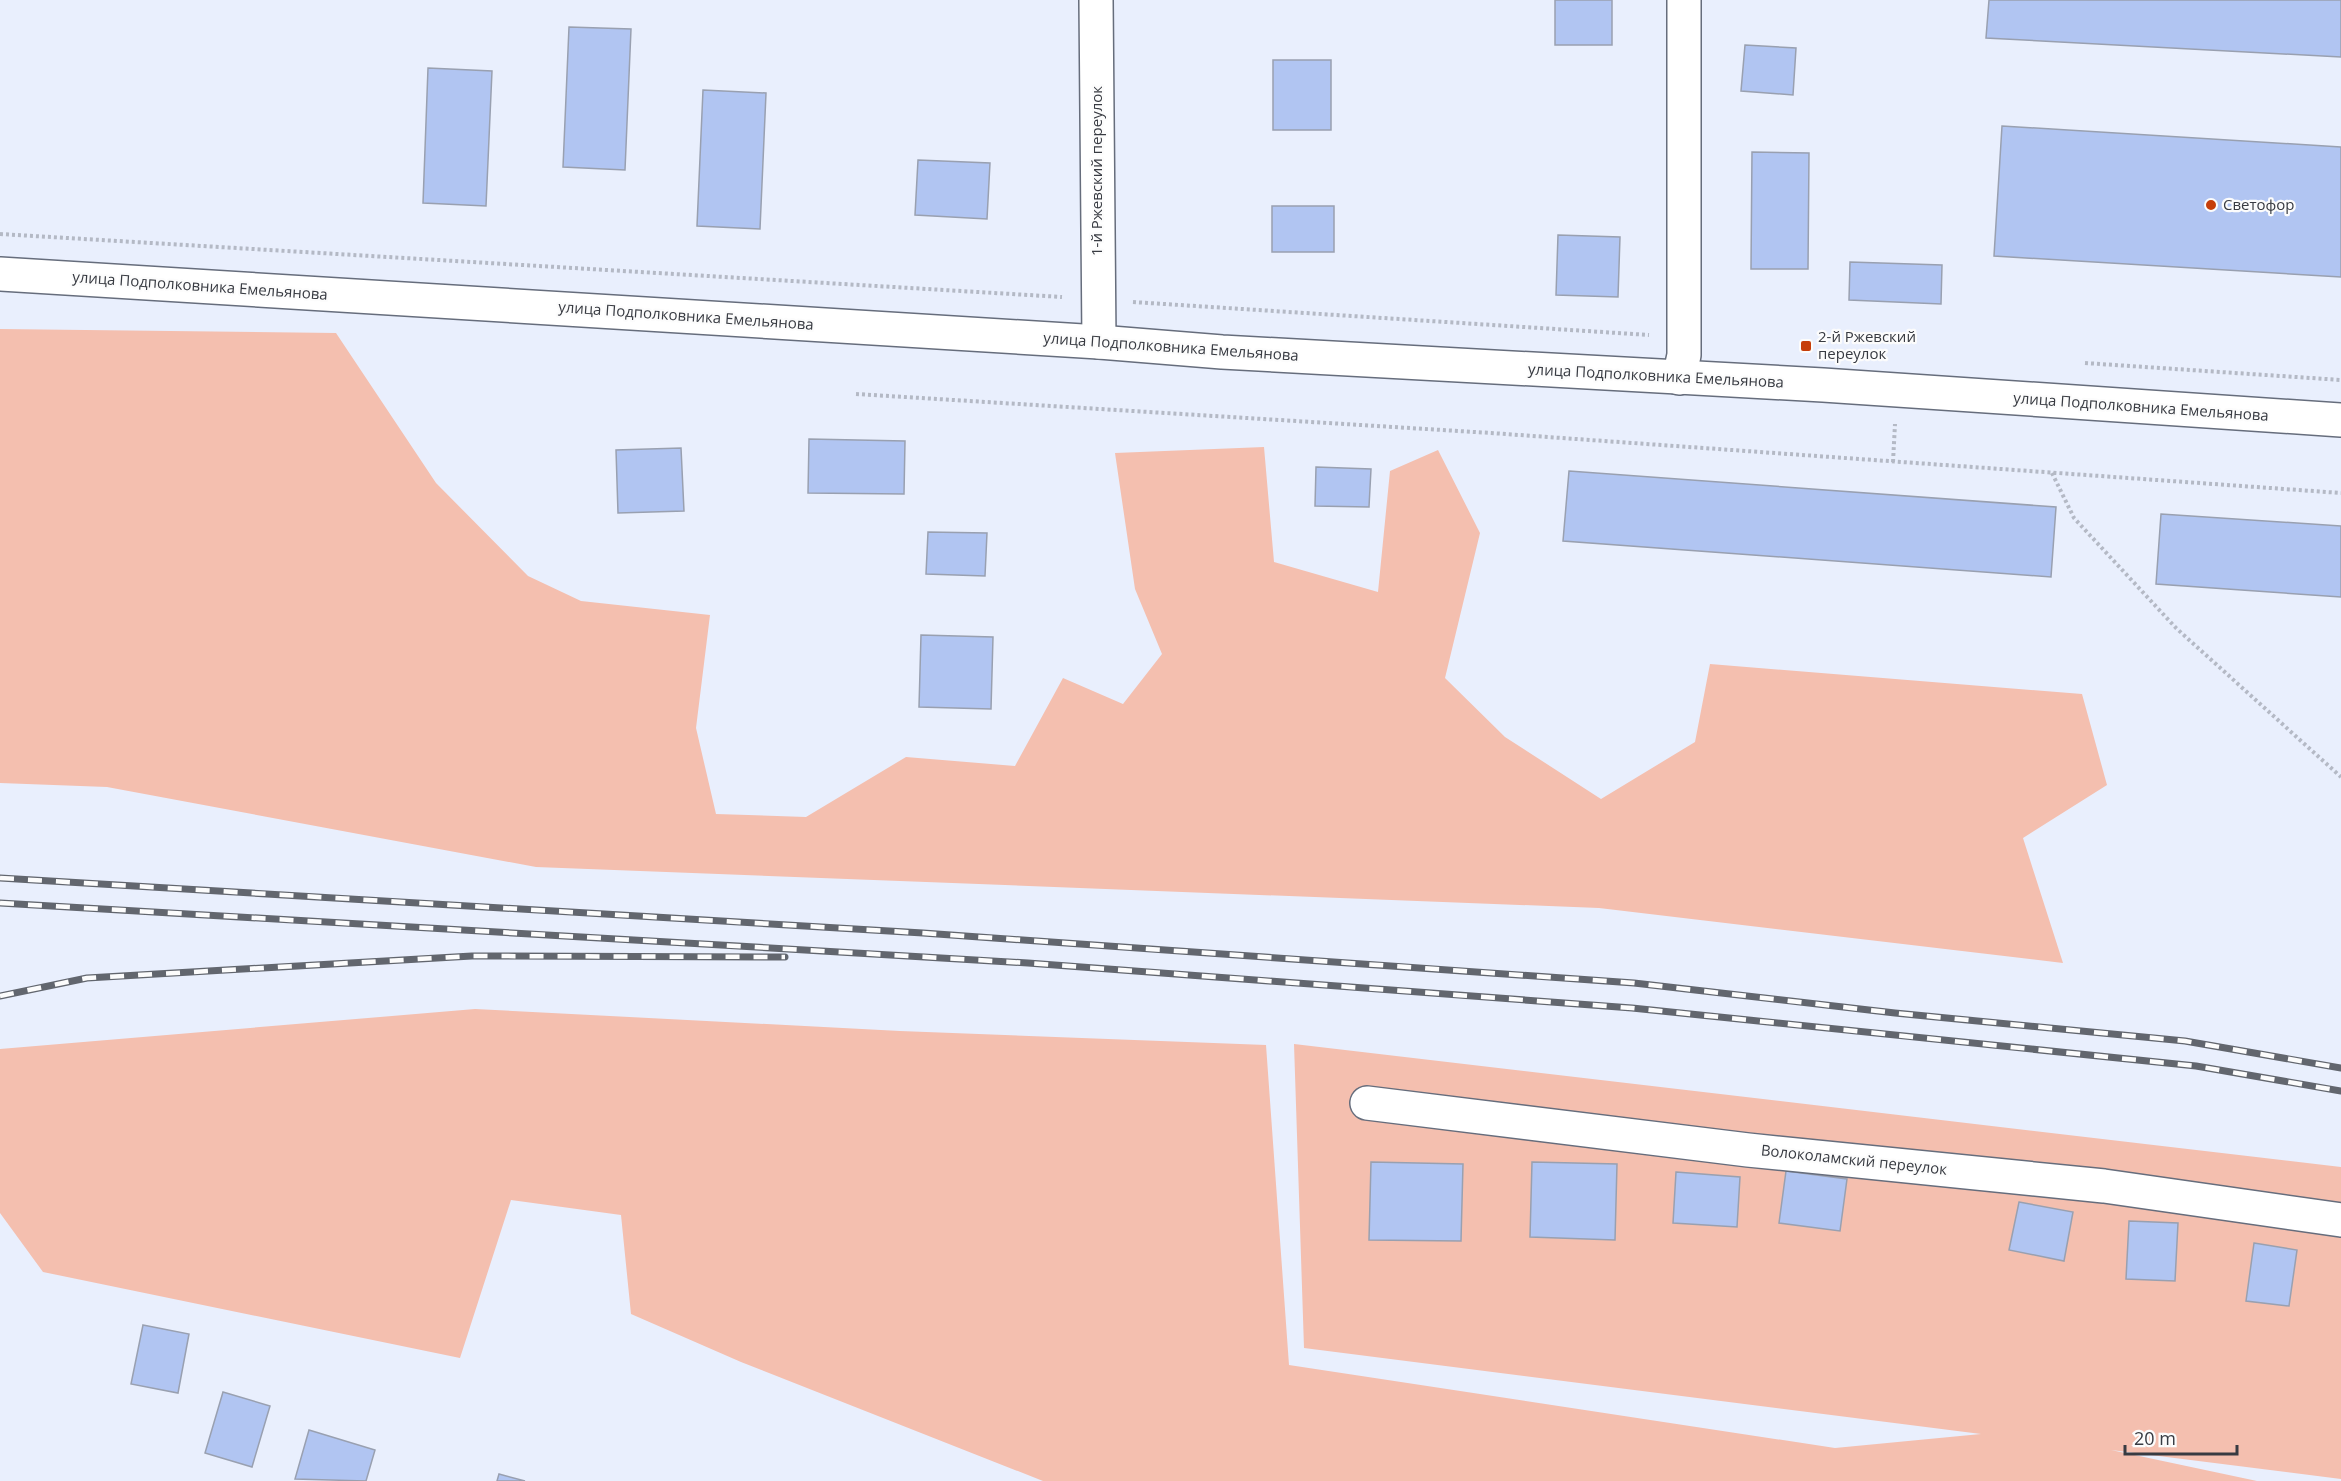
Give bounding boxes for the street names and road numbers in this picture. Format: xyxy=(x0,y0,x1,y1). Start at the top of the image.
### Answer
street label: 1-й Ржевский переулок xyxy=(1086,86,1106,256)
street label: улица Подполковника Емельянова xyxy=(72,266,329,304)
street label: улица Подполковника Емельянова xyxy=(558,296,815,334)
street label: улица Подполковника Емельянова xyxy=(1043,327,1300,365)
street label: улица Подполковника Емельянова xyxy=(1528,358,1784,392)
street label: улица Подполковника Емельянова xyxy=(2013,387,2270,425)
street label: Волоколамский переулок xyxy=(1760,1139,1948,1179)

